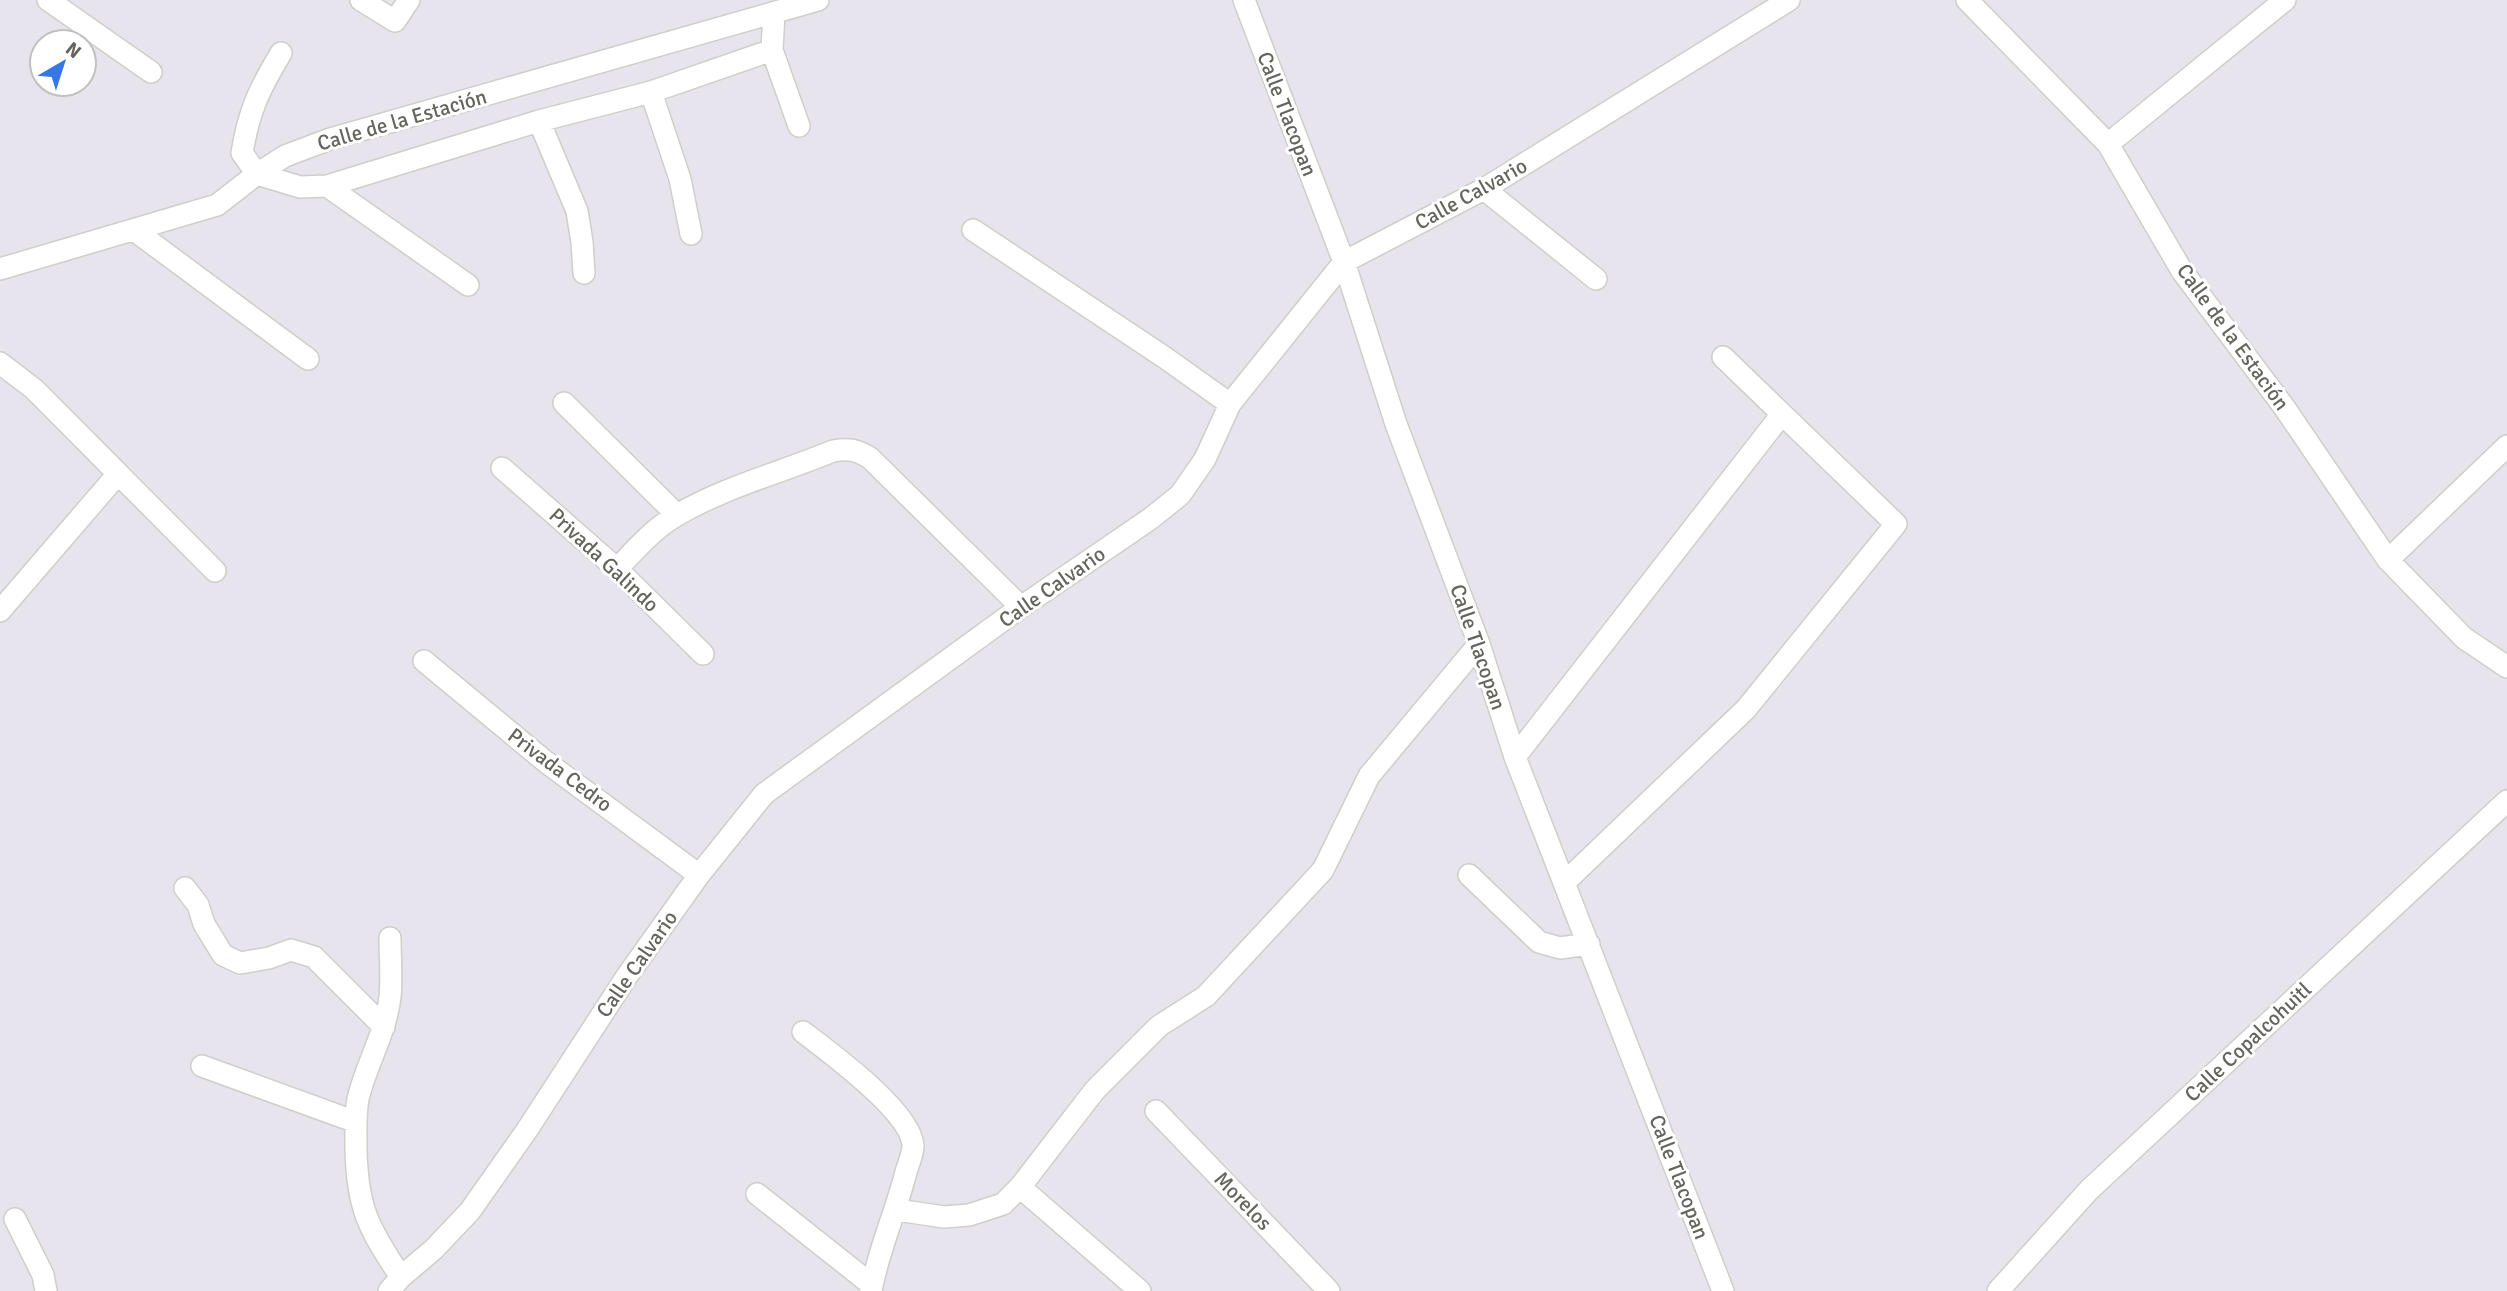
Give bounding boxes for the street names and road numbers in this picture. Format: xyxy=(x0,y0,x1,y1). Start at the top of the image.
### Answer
street label: Calle Tlacopan xyxy=(1251,48,1323,180)
street label: Calle de la Estación xyxy=(314,83,490,157)
street label: Calle Calvario xyxy=(1410,153,1532,235)
street label: Calle de la Estación xyxy=(2171,259,2295,415)
street label: Privada Galindo xyxy=(544,502,664,618)
street label: Calle Calvario xyxy=(994,541,1110,633)
street label: Calle Tlacopan xyxy=(1444,581,1512,713)
street label: Privada Cedro xyxy=(503,722,617,818)
street label: Calle Calvario xyxy=(591,906,683,1022)
street label: Calle Copalcohuitl xyxy=(2179,977,2317,1107)
street label: Calle Tlacopan xyxy=(1643,1111,1715,1243)
street label: Morelos xyxy=(1209,1166,1277,1236)

